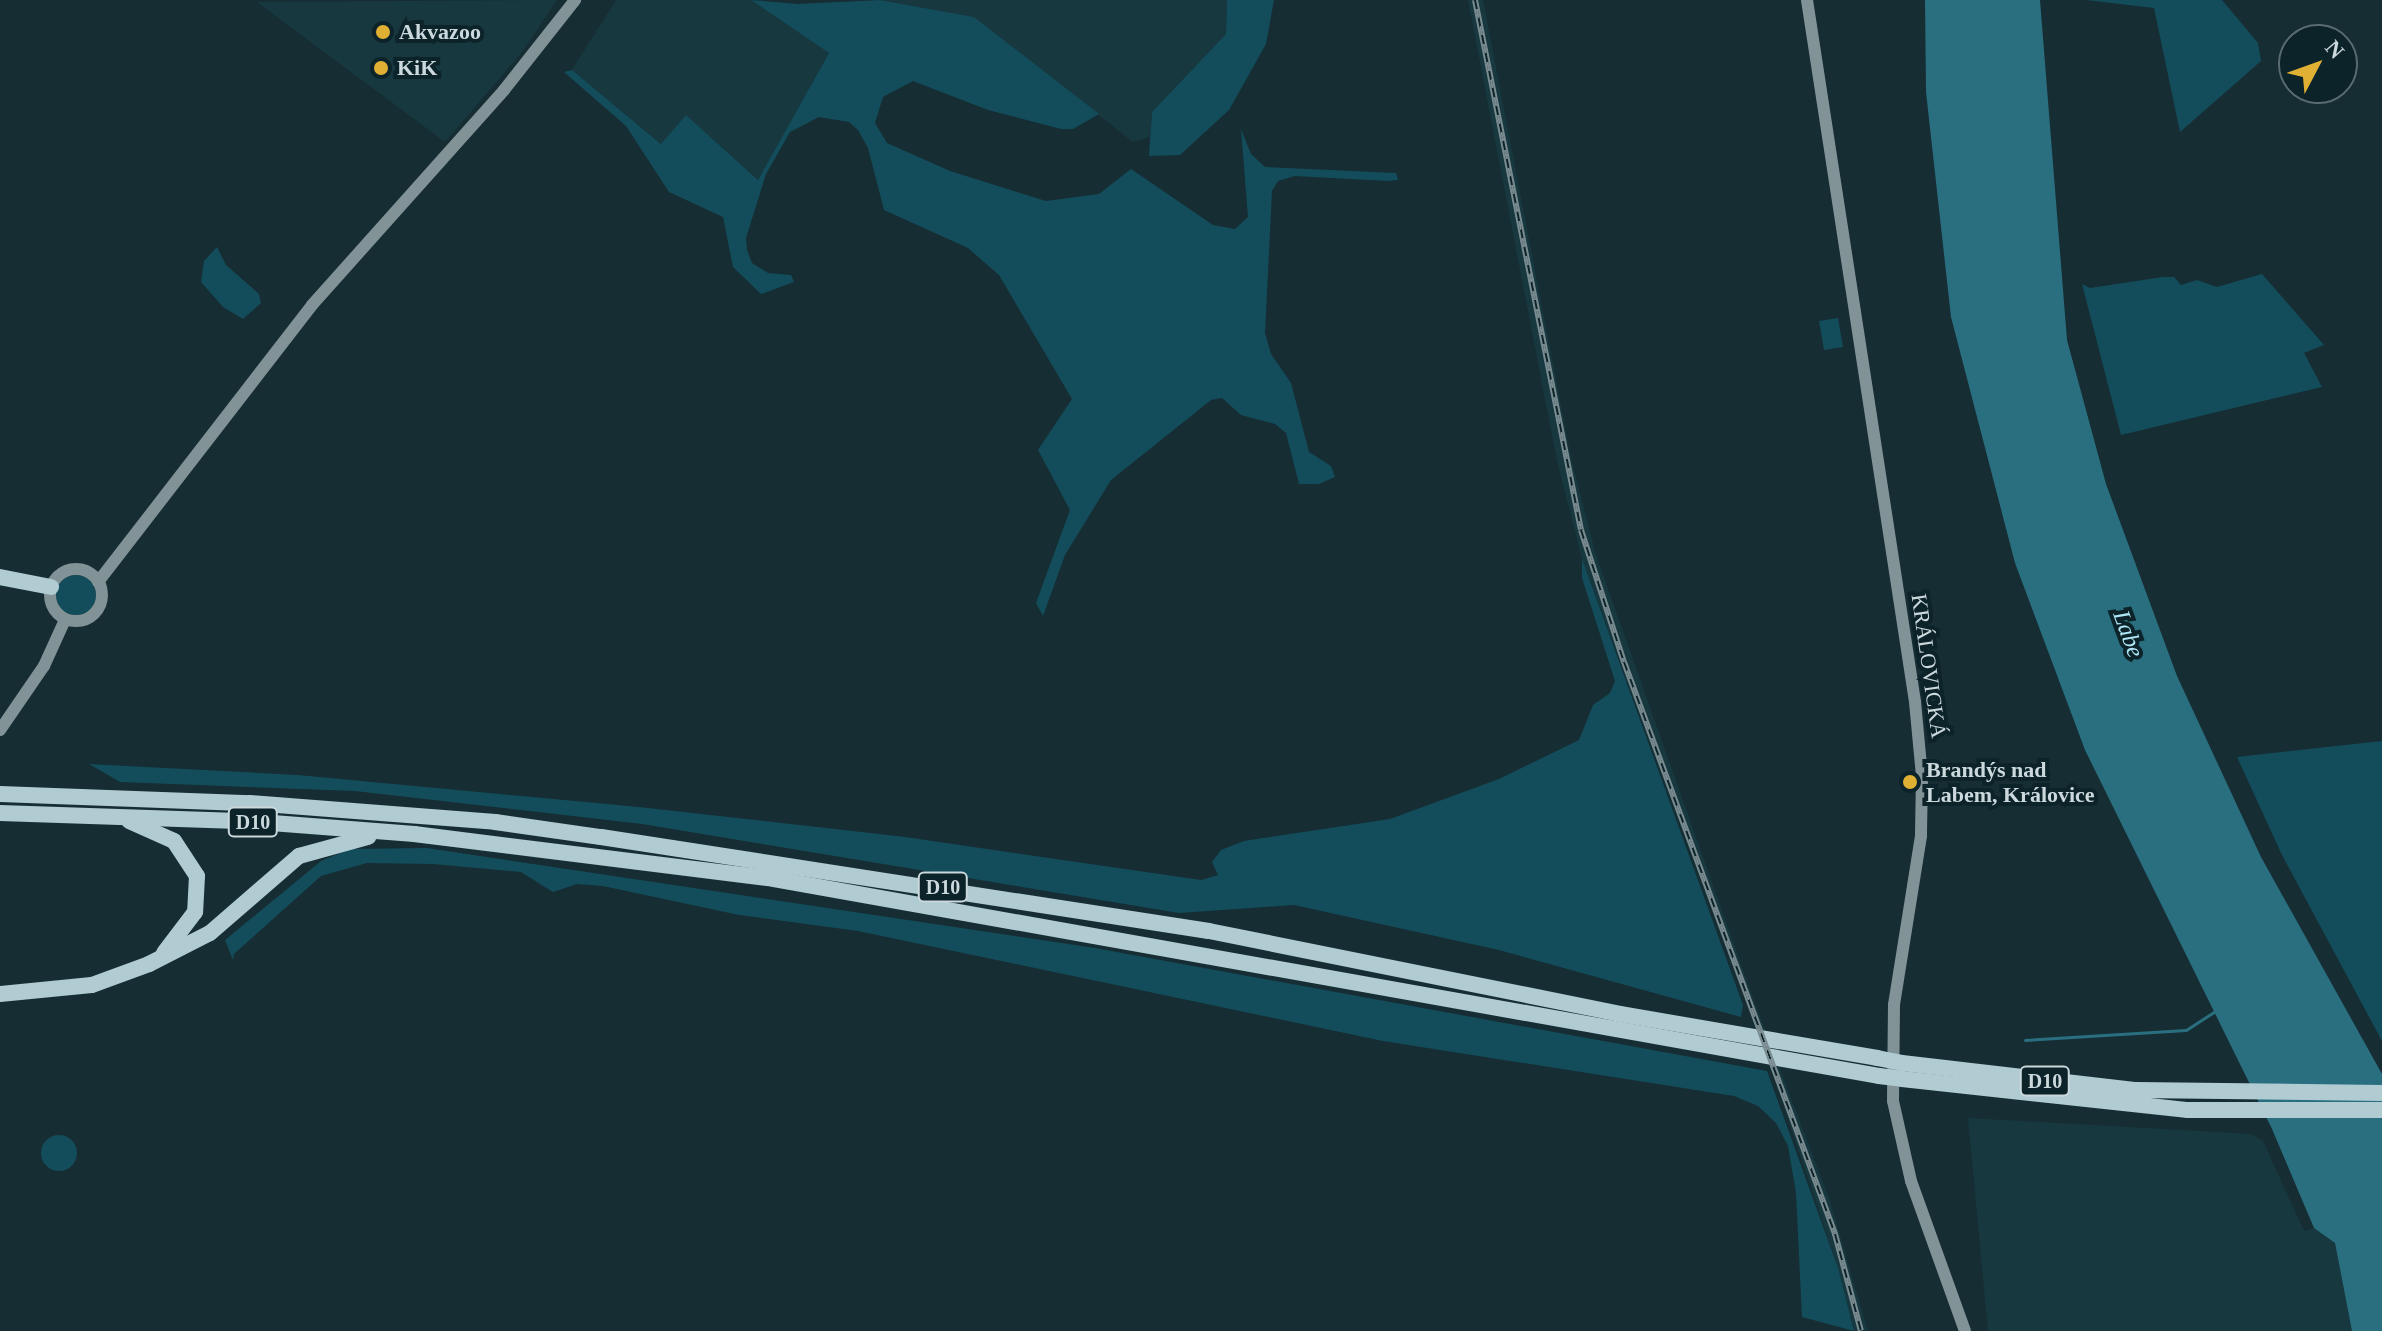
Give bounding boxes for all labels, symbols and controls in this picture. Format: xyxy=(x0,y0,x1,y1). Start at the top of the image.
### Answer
place label: Akvazoo xyxy=(399,19,481,45)
marker: Akvazoo xyxy=(374,23,392,41)
north arrow xyxy=(2278,24,2358,104)
text: N xyxy=(2320,35,2350,63)
place label: KiK xyxy=(397,55,437,81)
marker: KiK xyxy=(372,59,390,77)
street label: KRÁLOVICKÁ xyxy=(1906,592,1952,740)
water label: Labe xyxy=(2106,607,2150,661)
place label: Brandýs nad Labem, Královice xyxy=(1926,756,2095,808)
marker: Brandýs nad Labem, Královice xyxy=(1901,773,1919,791)
road number: D10 xyxy=(227,806,279,838)
road number: D10 xyxy=(917,871,969,903)
road number: D10 xyxy=(2019,1065,2071,1097)

